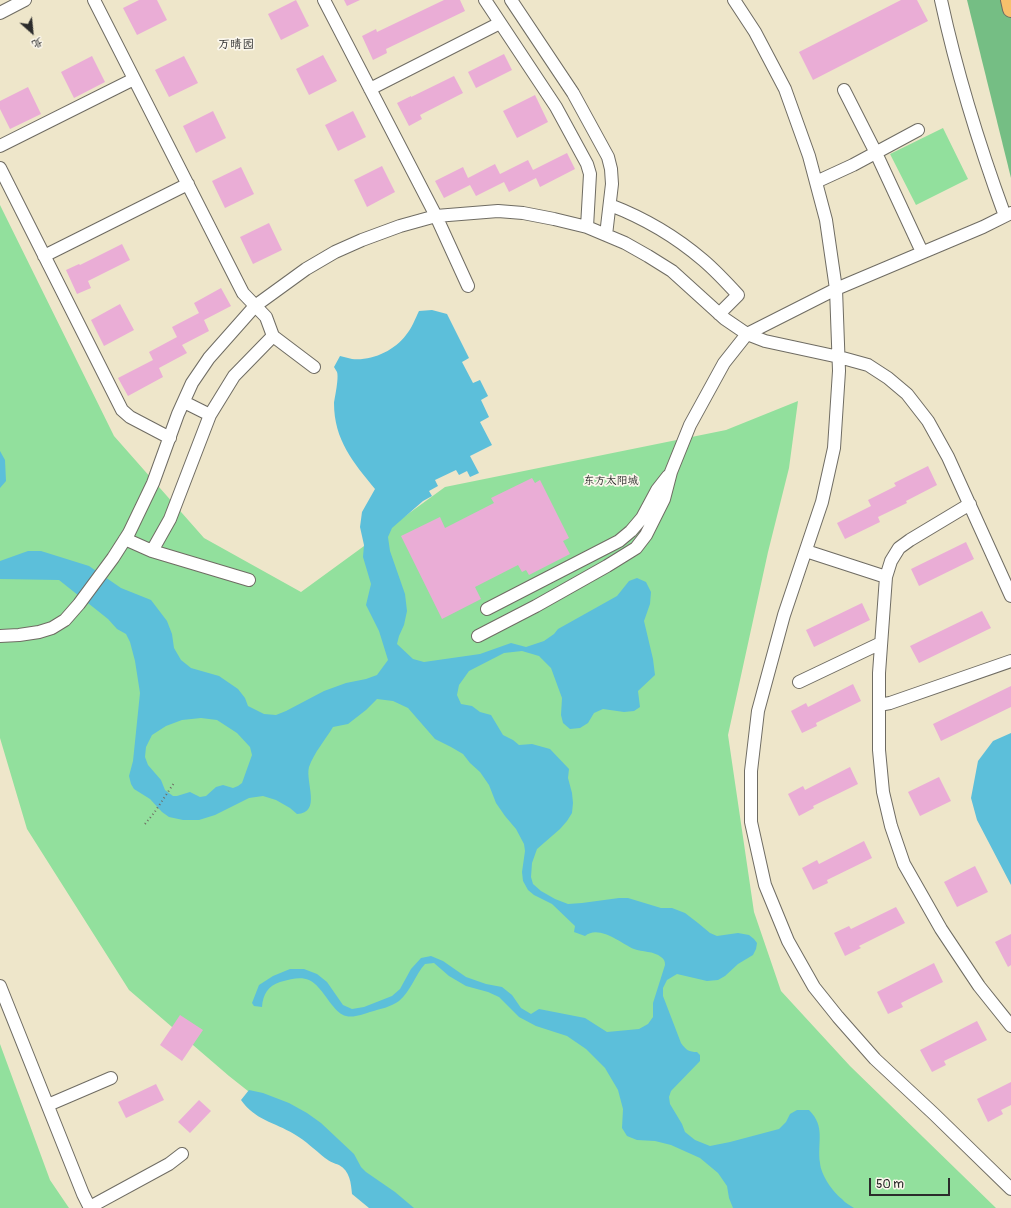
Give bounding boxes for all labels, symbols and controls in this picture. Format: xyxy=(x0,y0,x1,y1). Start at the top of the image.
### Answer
north arrow xyxy=(12,12,52,52)
text: 北 xyxy=(30,35,46,51)
district label: 万晴园 xyxy=(218,38,254,52)
district label: 东方太阳城 xyxy=(584,474,638,488)
scale bar xyxy=(871,1170,952,1196)
text: 50 m xyxy=(876,1177,904,1192)

